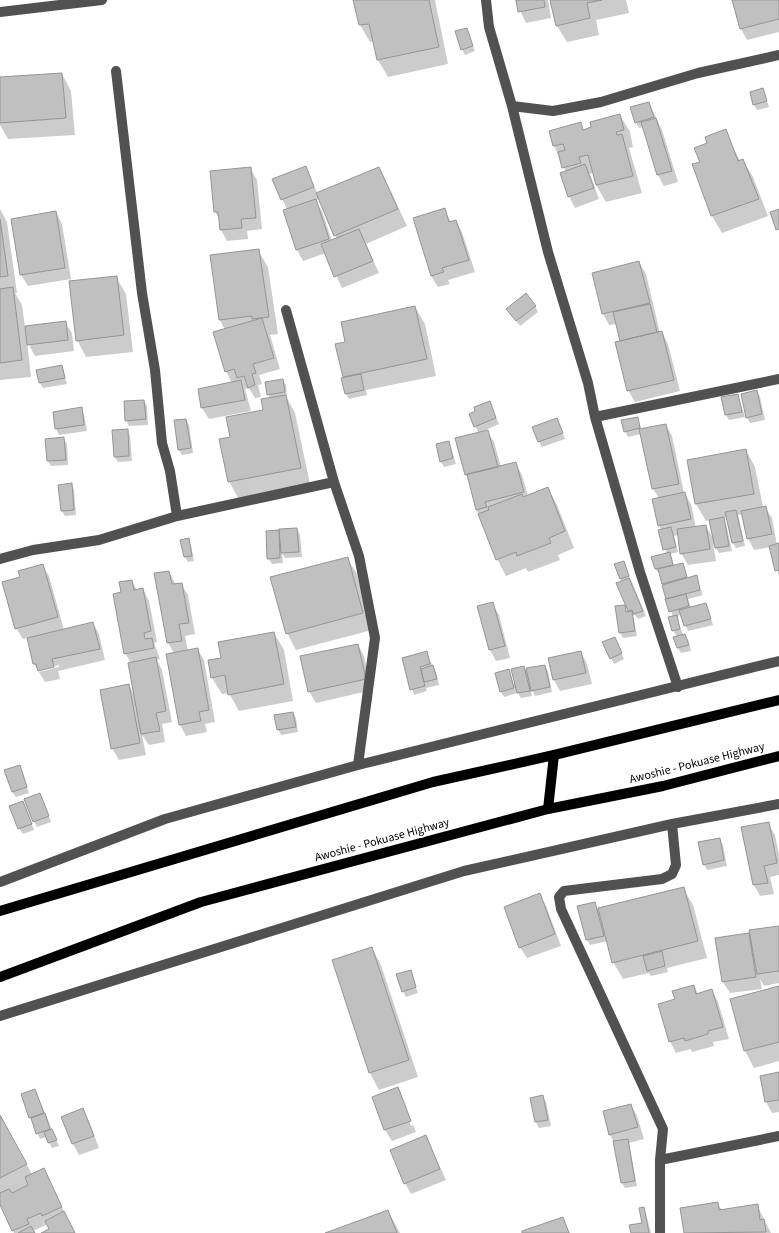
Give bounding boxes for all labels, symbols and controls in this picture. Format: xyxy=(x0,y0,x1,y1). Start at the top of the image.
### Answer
street label: Awoshie - Pokuase Highway xyxy=(628,738,767,788)
street label: Awoshie - Pokuase Highway xyxy=(313,814,452,866)

